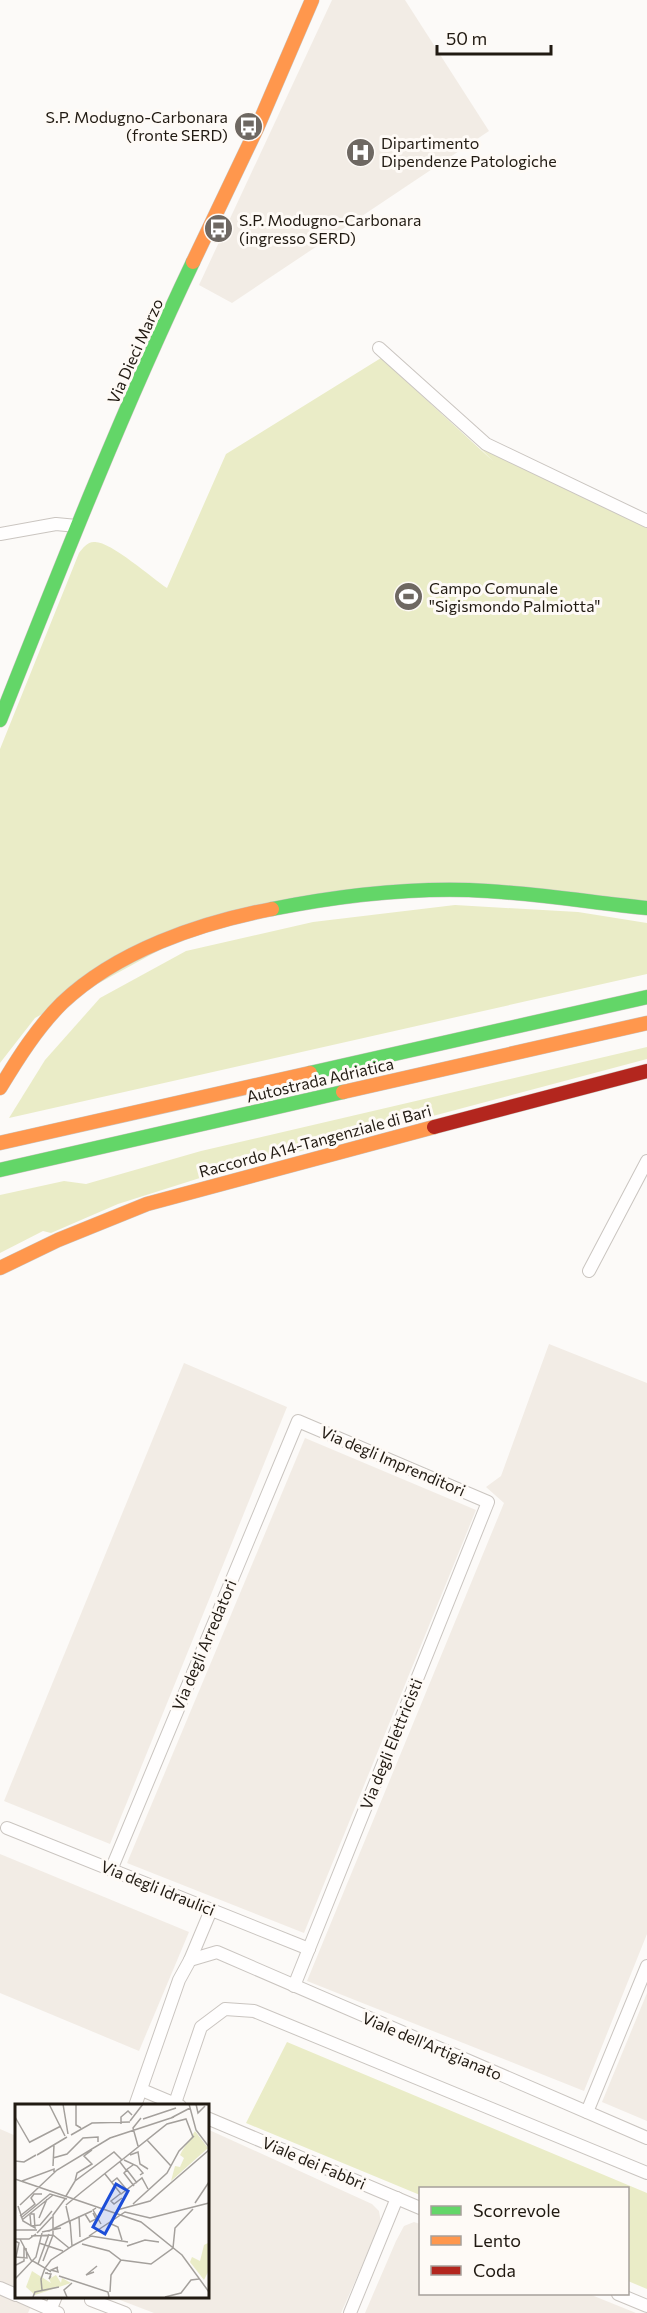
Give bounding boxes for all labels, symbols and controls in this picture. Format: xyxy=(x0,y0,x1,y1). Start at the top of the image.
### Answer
scale bar xyxy=(437,18,551,56)
text: 50 m xyxy=(446,27,487,49)
place label: S.P. Modugno-Carbonara (fronte SERD) xyxy=(46,107,228,144)
bus stop icon: S.P. Modugno-Carbonara (fronte SERD) xyxy=(233,110,265,142)
place label: Dipartimento Dipendenze Patologiche xyxy=(381,133,557,170)
hospital icon: Dipartimento Dipendenze Patologiche xyxy=(344,136,376,168)
place label: S.P. Modugno-Carbonara (ingresso SERD) xyxy=(239,210,421,247)
bus stop icon: S.P. Modugno-Carbonara (ingresso SERD) xyxy=(202,213,234,245)
street label: Via Dieci Marzo xyxy=(103,295,166,406)
place label: Campo Comunale "Sigismondo Palmiotta" xyxy=(429,578,600,615)
sports icon: Campo Comunale "Sigismondo Palmiotta" xyxy=(392,581,424,613)
street label: Autostrada Adriatica xyxy=(244,1053,395,1106)
street label: Raccordo A14-Tangenziale di Bari xyxy=(197,1100,433,1181)
street label: Via degli Imprenditori xyxy=(318,1421,469,1500)
street label: Via degli Arredatori xyxy=(167,1577,240,1713)
street label: Via degli Elettricisti xyxy=(356,1676,425,1812)
street label: Via degli Idraulici xyxy=(98,1856,218,1919)
street label: Viale dell'Artigianato xyxy=(359,2007,505,2084)
inset map xyxy=(15,2104,208,2298)
street label: Viale dei Fabbri xyxy=(260,2132,369,2193)
legend xyxy=(419,2187,629,2295)
text: Scorrevole xyxy=(473,2199,560,2221)
text: Lento xyxy=(473,2229,521,2251)
text: Coda xyxy=(473,2259,516,2281)

